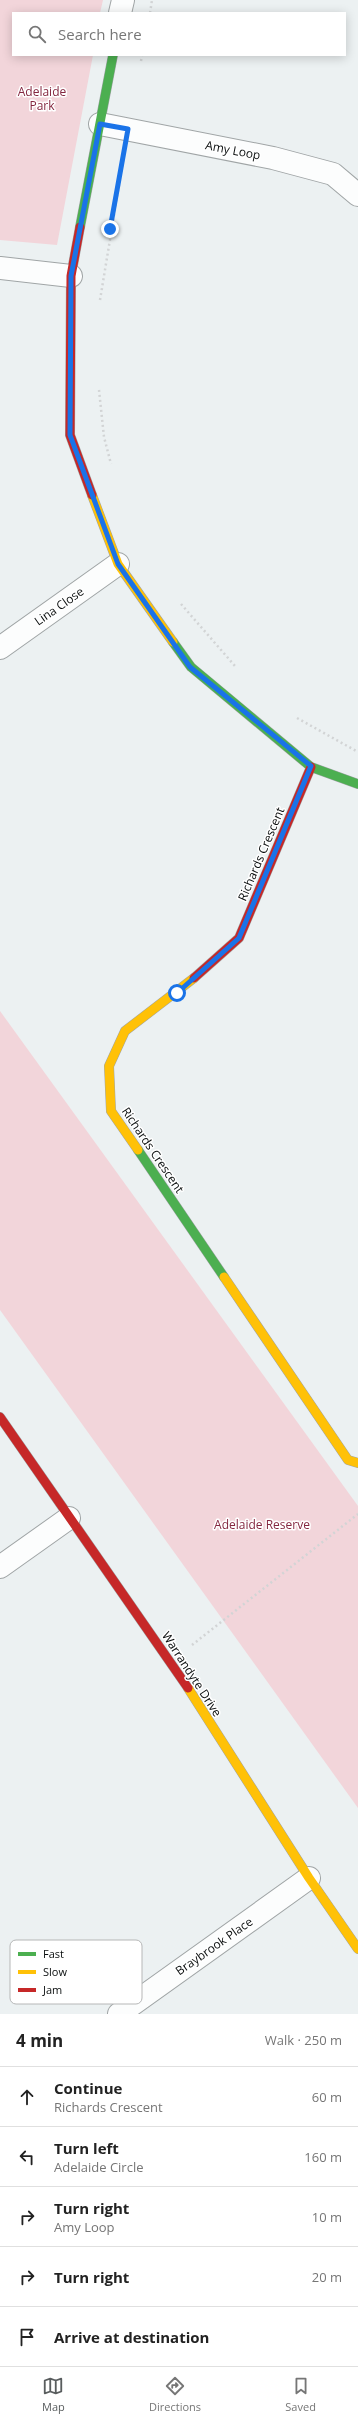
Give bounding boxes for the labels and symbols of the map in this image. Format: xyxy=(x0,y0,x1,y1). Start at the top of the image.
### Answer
park label: Adelaide Park xyxy=(18,83,66,114)
street label: Amy Loop xyxy=(204,136,262,164)
route end xyxy=(101,220,119,238)
street label: Lina Close xyxy=(31,583,87,629)
street label: Richards Crescent xyxy=(234,804,288,904)
route start xyxy=(168,984,186,1002)
street label: Richards Crescent xyxy=(118,1104,188,1196)
park label: Adelaide Reserve xyxy=(214,1516,310,1533)
street label: Warrandyte Drive xyxy=(158,1628,226,1720)
street label: Braybrook Place xyxy=(172,1913,256,1979)
legend xyxy=(10,1940,142,2004)
text: Fast xyxy=(43,1946,64,1961)
text: Slow xyxy=(43,1964,67,1979)
text: Jam xyxy=(42,1982,62,1997)

